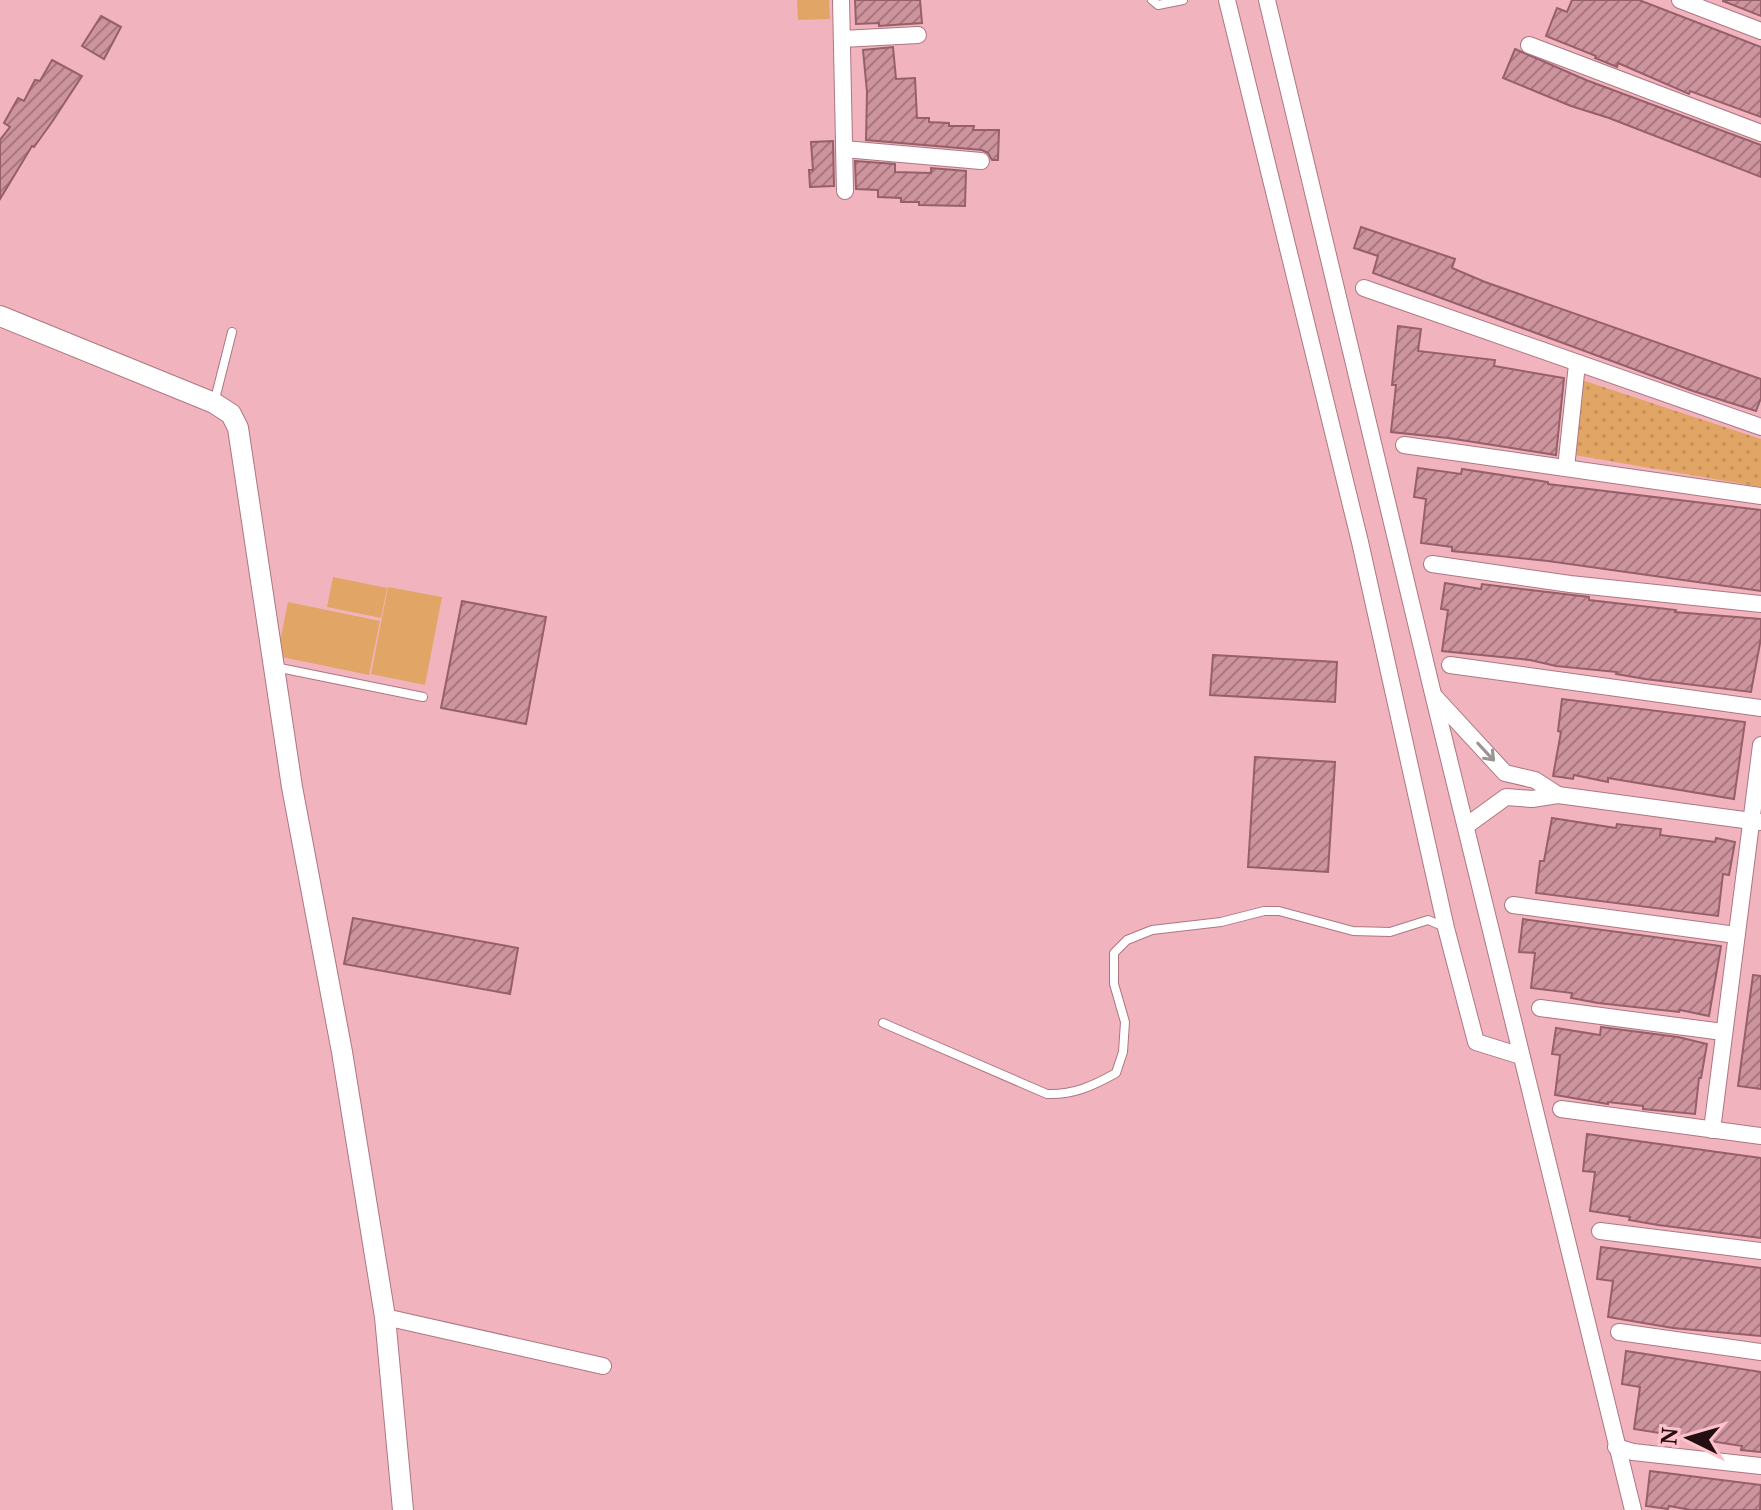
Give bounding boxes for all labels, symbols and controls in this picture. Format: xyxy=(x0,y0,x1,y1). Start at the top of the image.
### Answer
one-way arrow xyxy=(1476,741,1494,761)
north arrow xyxy=(1649,1398,1729,1478)
text: N xyxy=(1652,1426,1684,1446)

